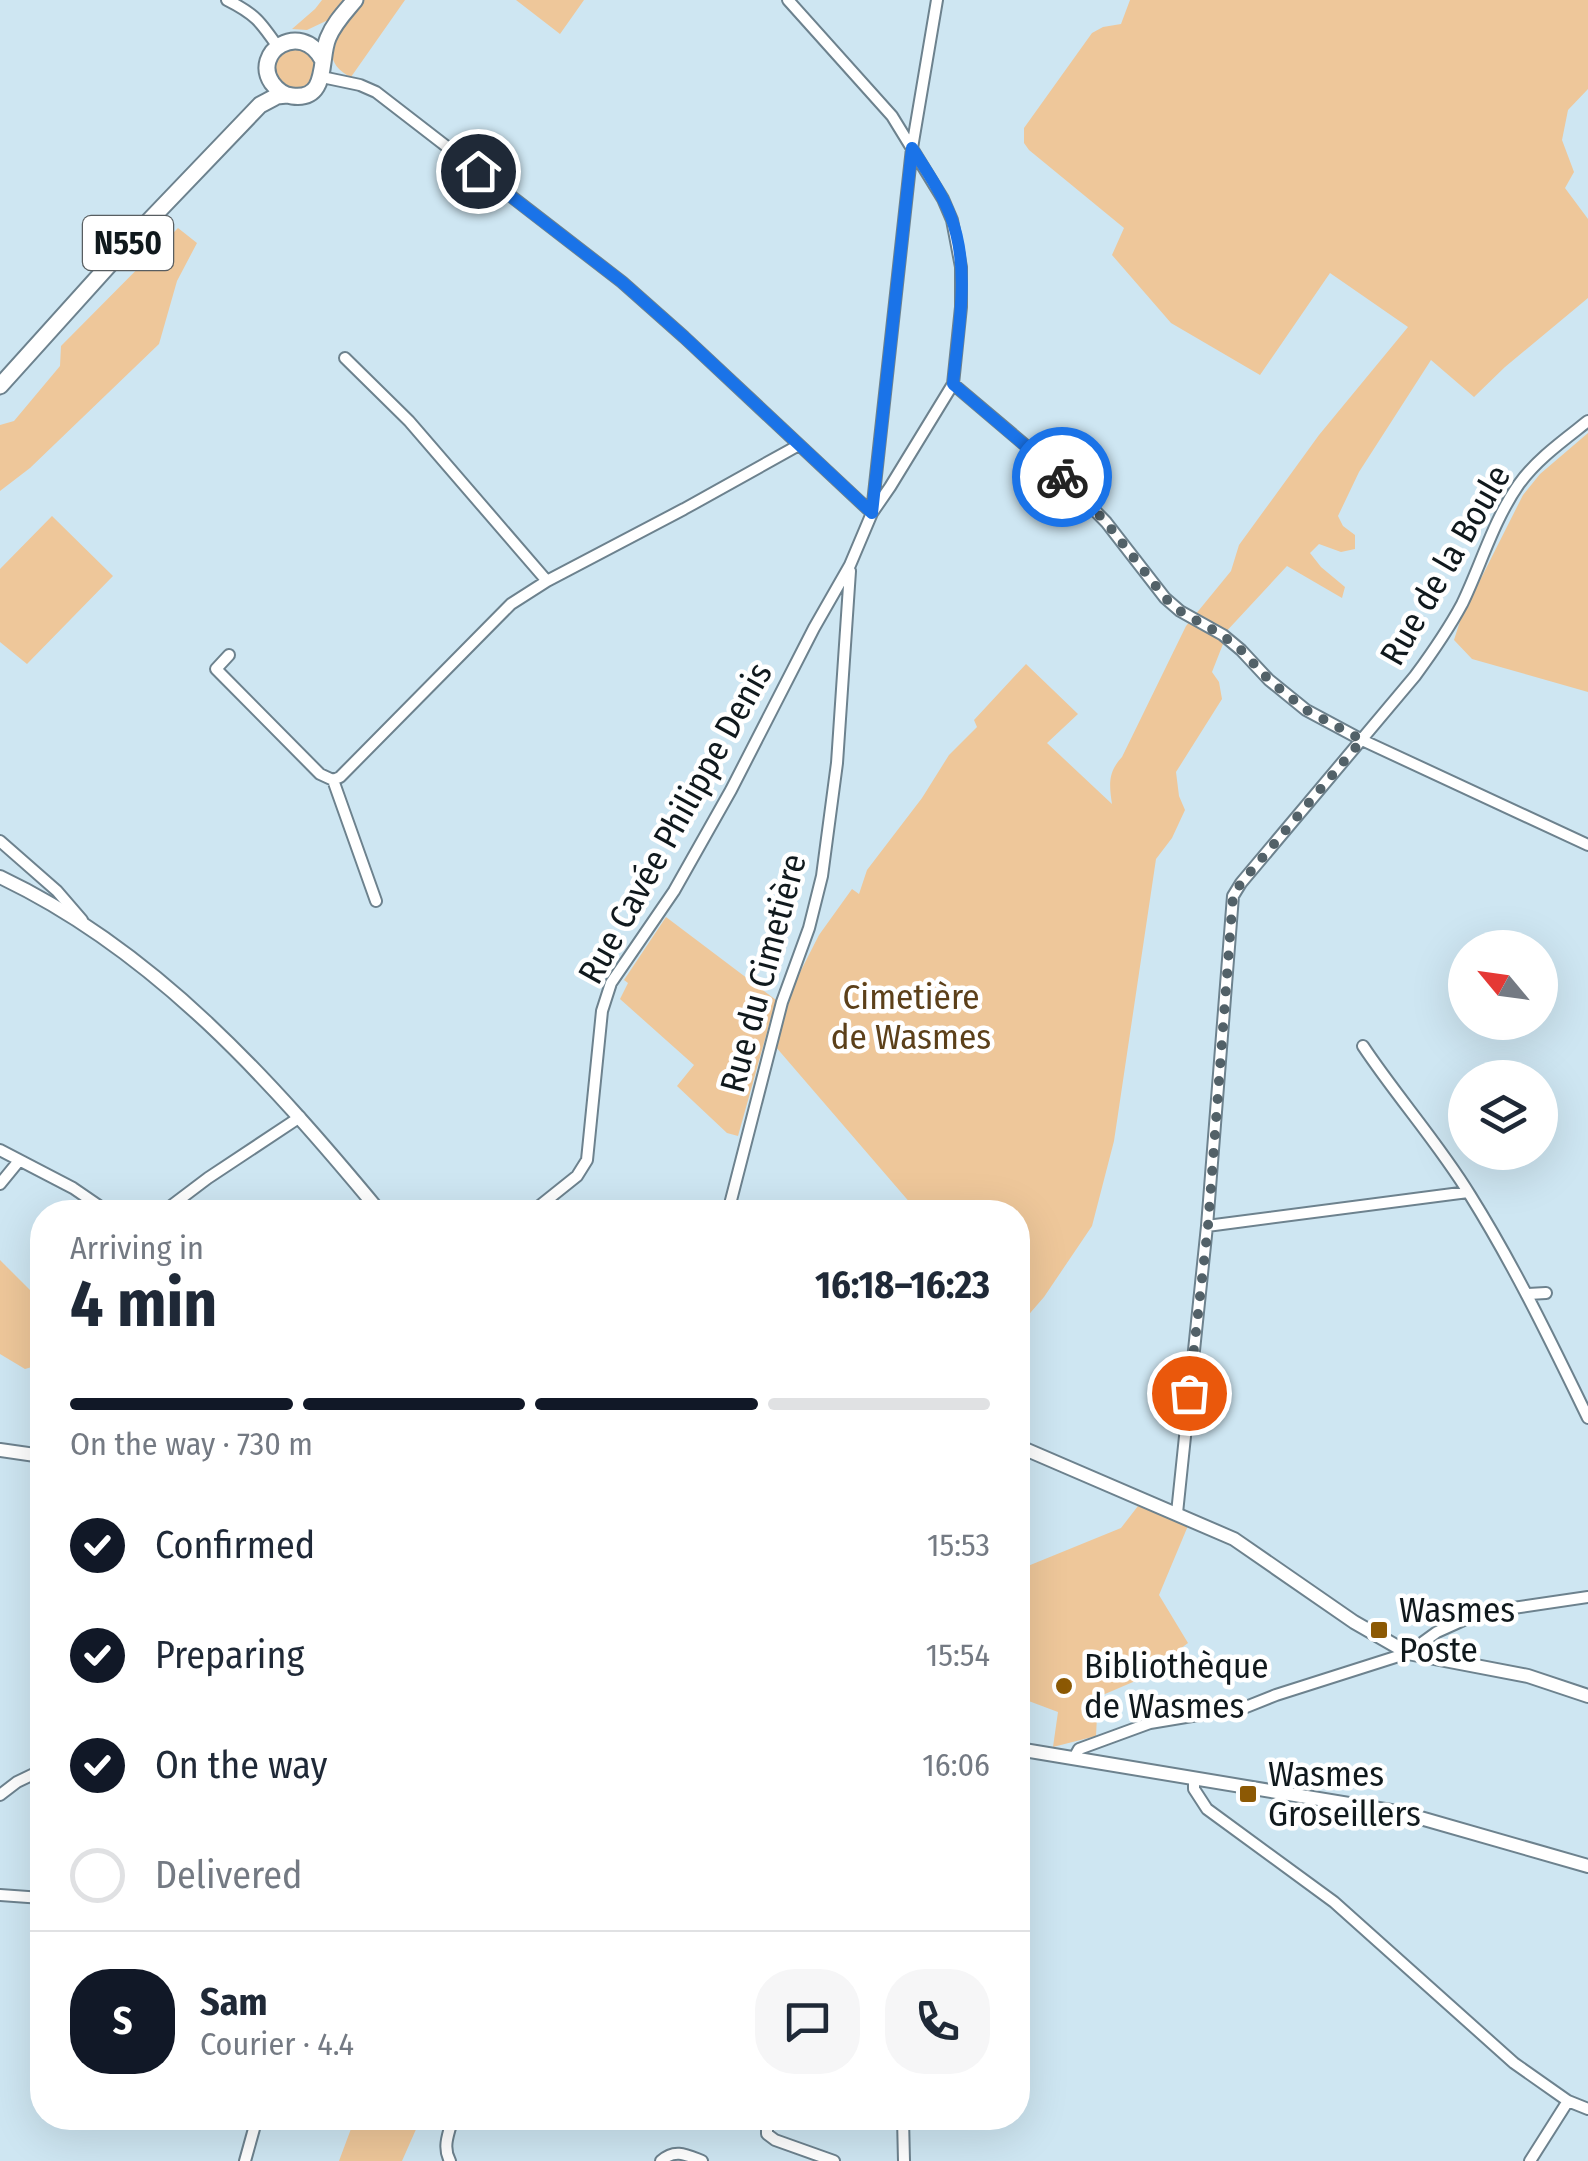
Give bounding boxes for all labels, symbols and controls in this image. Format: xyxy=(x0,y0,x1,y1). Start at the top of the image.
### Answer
pin xyxy=(436,129,521,214)
icon: home xyxy=(451,144,506,199)
road number: N550 xyxy=(83,216,173,270)
courier xyxy=(1012,427,1112,527)
icon: bike xyxy=(1035,450,1090,505)
street label: Rue de la Boule xyxy=(1371,458,1519,672)
street label: Rue Cavée Philippe Denis xyxy=(569,655,781,991)
street label: Rue du Cimetière xyxy=(711,849,815,1097)
north arrow xyxy=(1448,930,1558,1040)
map controls xyxy=(1448,930,1558,1170)
park label: Cimetière de Wasmes xyxy=(831,976,991,1058)
button: layers xyxy=(1448,1060,1558,1170)
text: Arriving in xyxy=(70,1229,204,1267)
text: 16:18–16:23 xyxy=(815,1262,990,1308)
text: 4 min xyxy=(70,1265,217,1343)
pin xyxy=(1147,1351,1232,1436)
icon: bag xyxy=(1162,1366,1217,1421)
text: On the way · 730 m xyxy=(70,1425,313,1463)
icon: check xyxy=(70,1518,125,1573)
text: Confirmed xyxy=(155,1522,315,1568)
text: 15:53 xyxy=(927,1526,990,1564)
place label: Wasmes Poste xyxy=(1399,1589,1515,1671)
marker: Wasmes Poste xyxy=(1368,1619,1390,1641)
icon: check xyxy=(70,1628,125,1683)
text: Preparing xyxy=(155,1632,304,1678)
text: 15:54 xyxy=(926,1636,990,1674)
place label: Bibliothèque de Wasmes xyxy=(1084,1645,1269,1727)
marker: Bibliothèque de Wasmes xyxy=(1053,1675,1075,1697)
icon: check xyxy=(70,1738,125,1793)
text: On the way xyxy=(155,1742,327,1788)
text: 16:06 xyxy=(922,1746,990,1784)
place label: Wasmes Groseillers xyxy=(1268,1753,1421,1835)
marker: Wasmes Groseillers xyxy=(1237,1783,1259,1805)
text: Delivered xyxy=(155,1852,302,1898)
button: chat xyxy=(755,1969,860,2074)
button: phone xyxy=(885,1969,990,2074)
text: Sam xyxy=(200,1979,268,2025)
text: S xyxy=(113,1998,132,2044)
text: Courier · 4.4 xyxy=(200,2025,354,2063)

